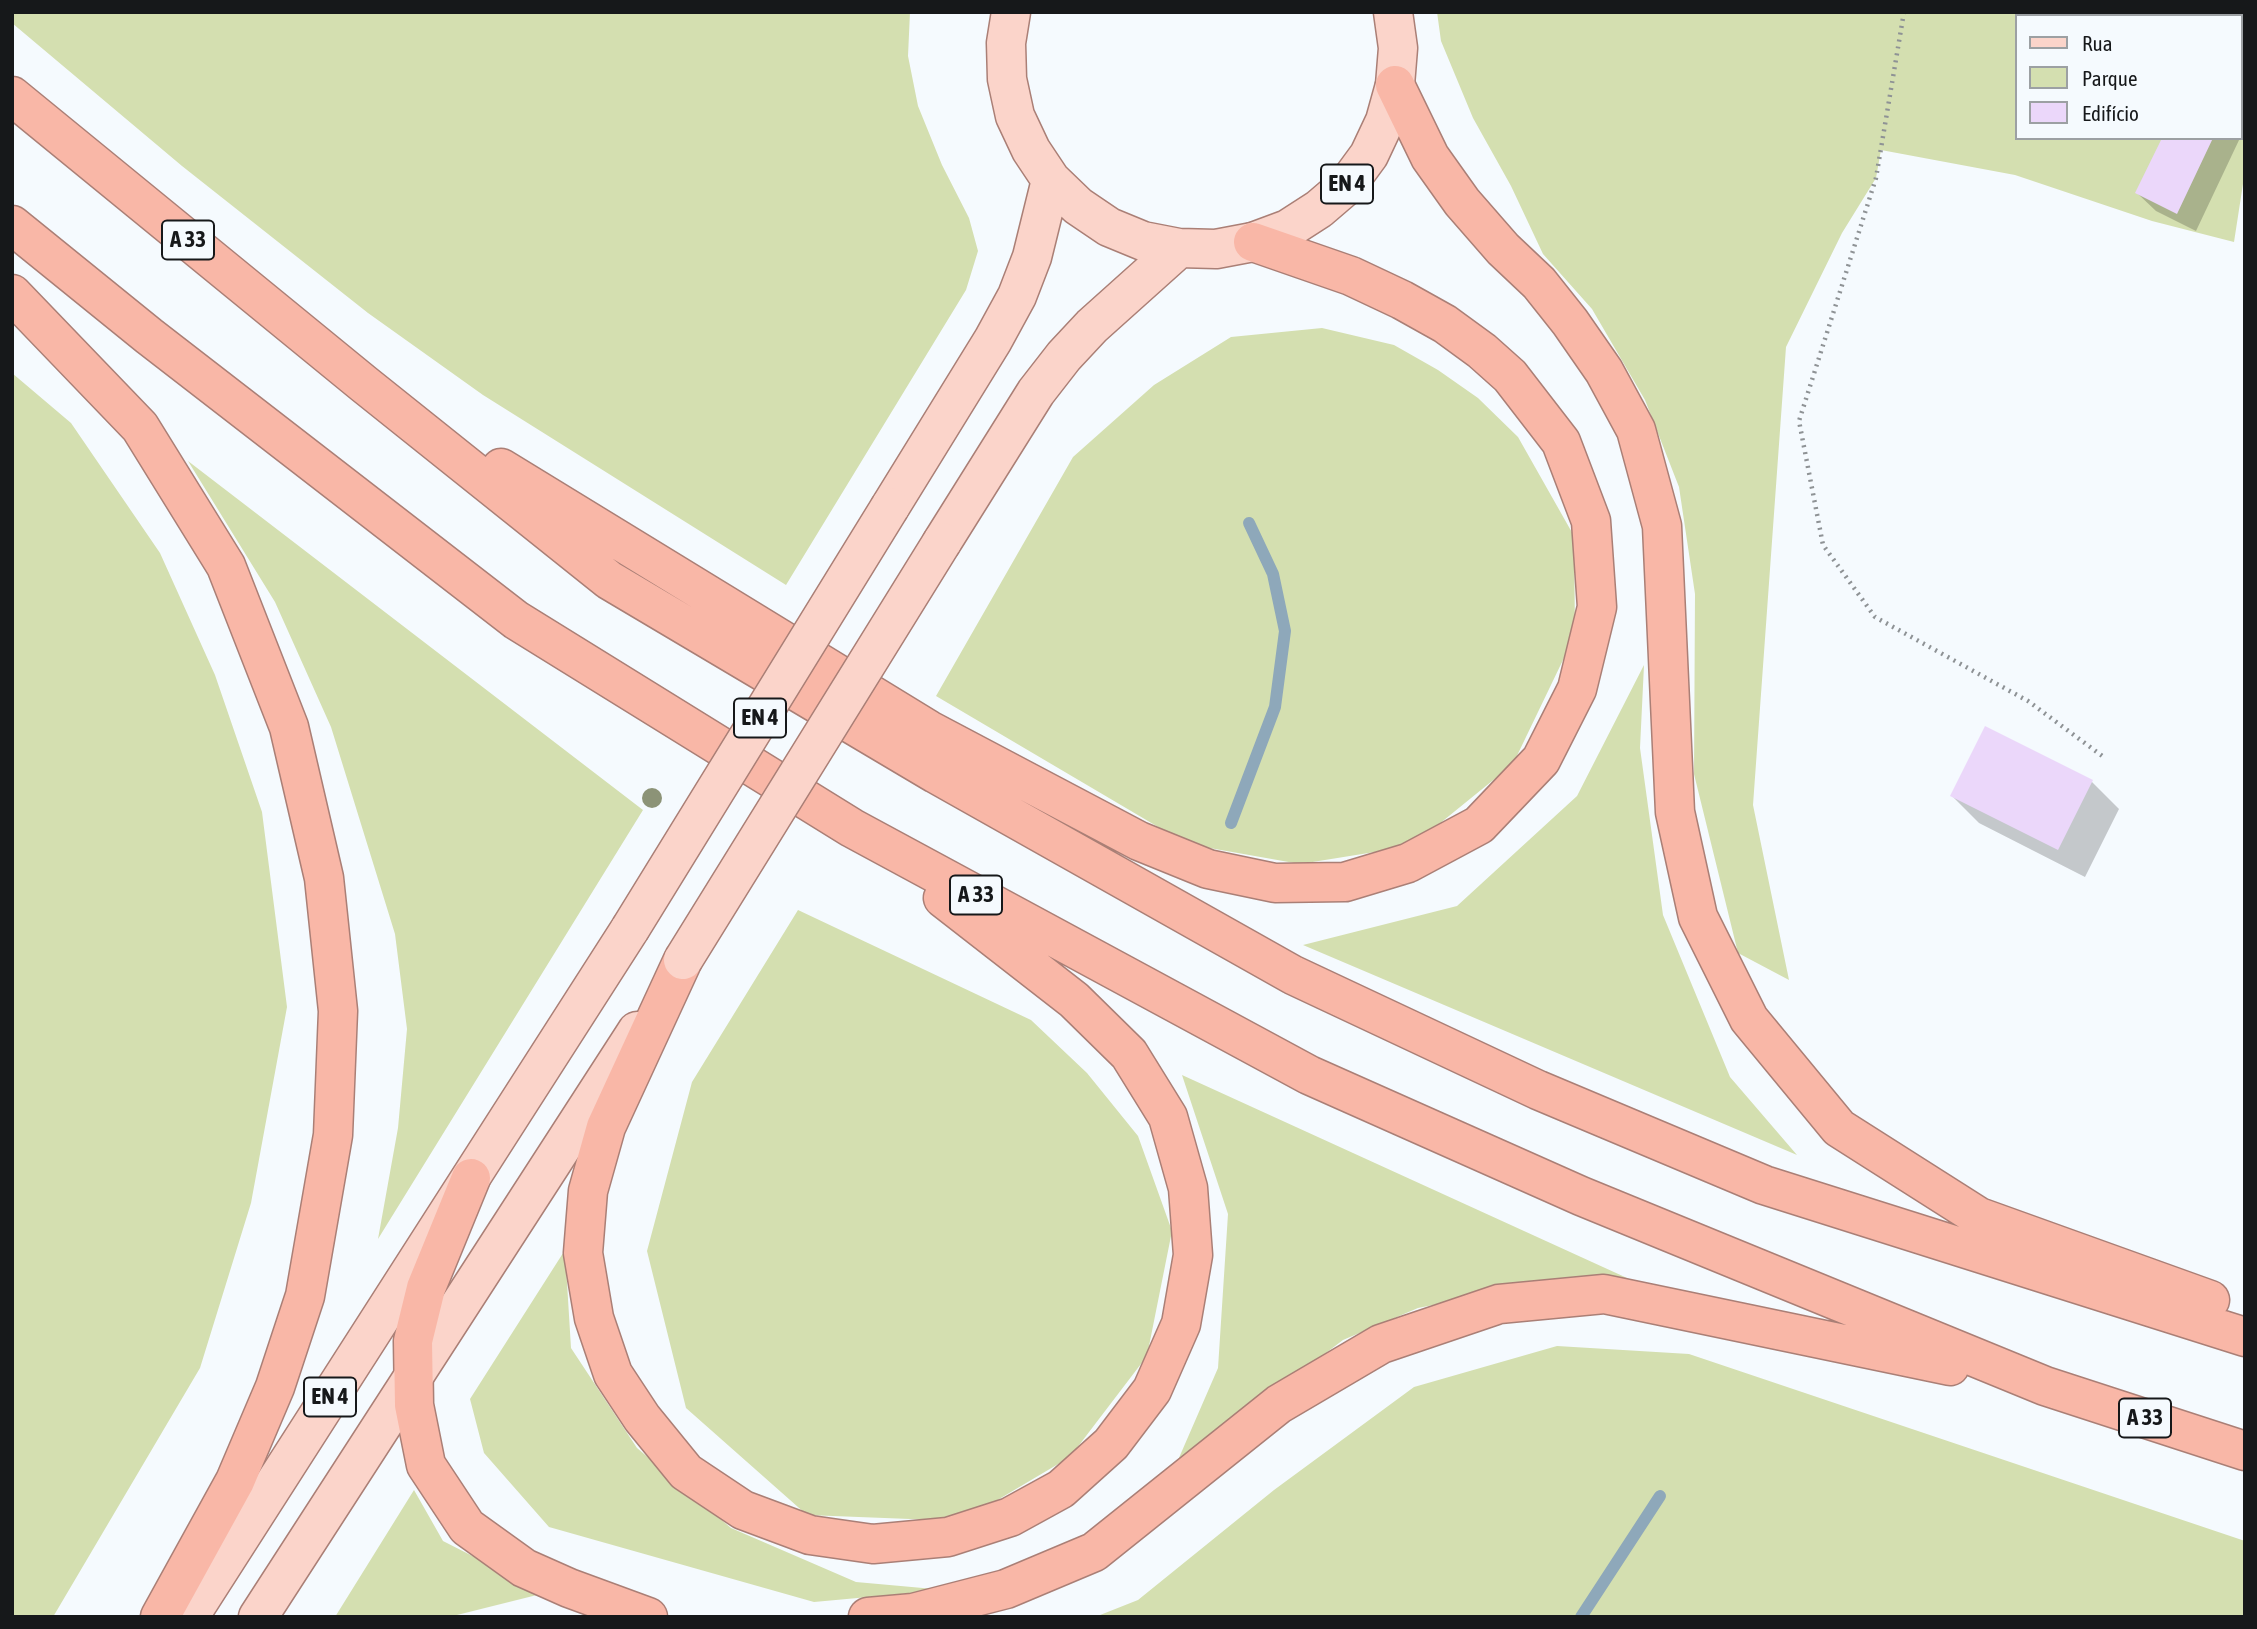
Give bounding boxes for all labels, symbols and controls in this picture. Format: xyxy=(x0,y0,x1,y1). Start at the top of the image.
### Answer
legend xyxy=(2016,14,2243,140)
text: Rua xyxy=(2082,31,2112,55)
text: Parque xyxy=(2082,66,2137,90)
text: Edifício xyxy=(2082,101,2139,125)
road number: EN 4 xyxy=(1321,164,1373,204)
road number: A 33 xyxy=(162,220,214,260)
road number: EN 4 xyxy=(734,698,786,738)
road number: A 33 xyxy=(950,876,1002,914)
road number: EN 4 xyxy=(304,1378,356,1416)
road number: A 33 xyxy=(2119,1399,2171,1438)

